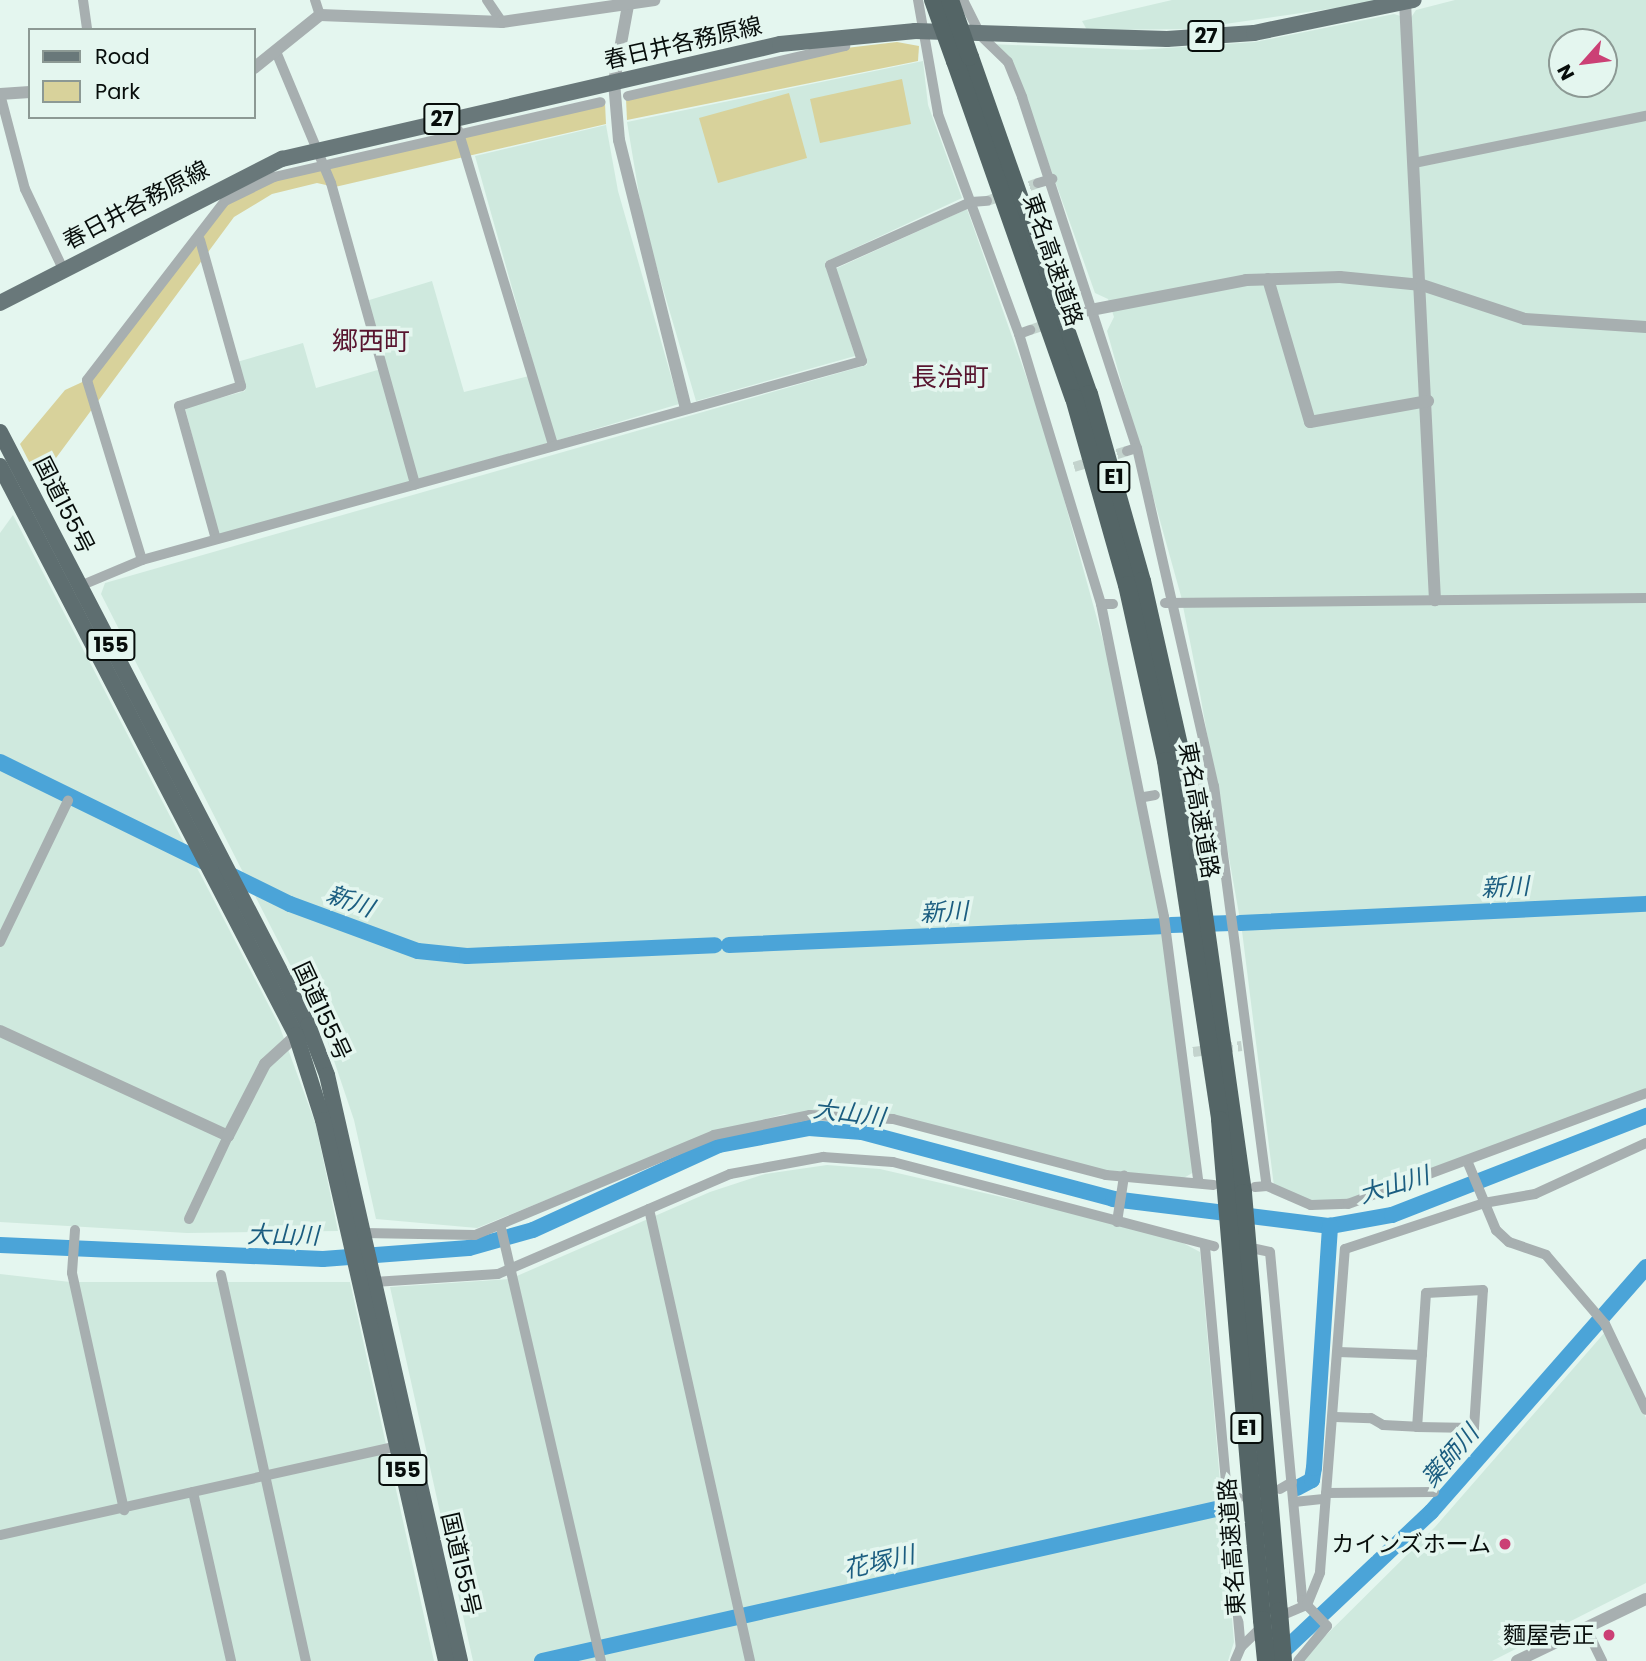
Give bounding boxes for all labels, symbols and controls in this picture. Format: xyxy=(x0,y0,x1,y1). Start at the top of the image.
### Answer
street label: 春日井各務原線 xyxy=(601,11,765,75)
road number: 27 xyxy=(1187,19,1225,54)
legend xyxy=(28,28,256,119)
north arrow xyxy=(1548,28,1618,98)
text: Road xyxy=(95,42,150,71)
text: N xyxy=(1551,60,1581,85)
text: Park xyxy=(95,77,140,106)
road number: 27 xyxy=(423,102,461,136)
street label: 春日井各務原線 xyxy=(58,155,214,255)
street label: 東名高速道路 xyxy=(1017,190,1089,330)
district label: 郷西町 xyxy=(332,326,410,358)
district label: 長治町 xyxy=(911,362,989,394)
street label: 国道155号 xyxy=(28,452,100,558)
road number: E1 xyxy=(1096,460,1132,494)
road number: 155 xyxy=(85,628,137,662)
street label: 東名高速道路 xyxy=(1173,740,1225,880)
water label: 新川 xyxy=(1480,871,1530,903)
water label: 新川 xyxy=(323,879,377,923)
water label: 新川 xyxy=(919,896,969,928)
street label: 国道155号 xyxy=(287,957,357,1065)
water label: 大山川 xyxy=(812,1094,886,1132)
water label: 大山川 xyxy=(1355,1161,1433,1209)
water label: 大山川 xyxy=(247,1220,319,1250)
road number: E1 xyxy=(1230,1410,1264,1446)
water label: 薬師川 xyxy=(1416,1419,1484,1493)
road number: 155 xyxy=(377,1452,429,1488)
street label: 東名高速道路 xyxy=(1213,1477,1251,1617)
street label: 国道155号 xyxy=(436,1510,486,1618)
place label: カインズホーム xyxy=(1330,1530,1491,1558)
marker: カインズホーム xyxy=(1497,1536,1513,1552)
water label: 花塚川 xyxy=(841,1540,917,1584)
place label: 麵屋壱正 xyxy=(1503,1621,1595,1649)
marker: 麵屋壱正 xyxy=(1601,1627,1617,1643)

